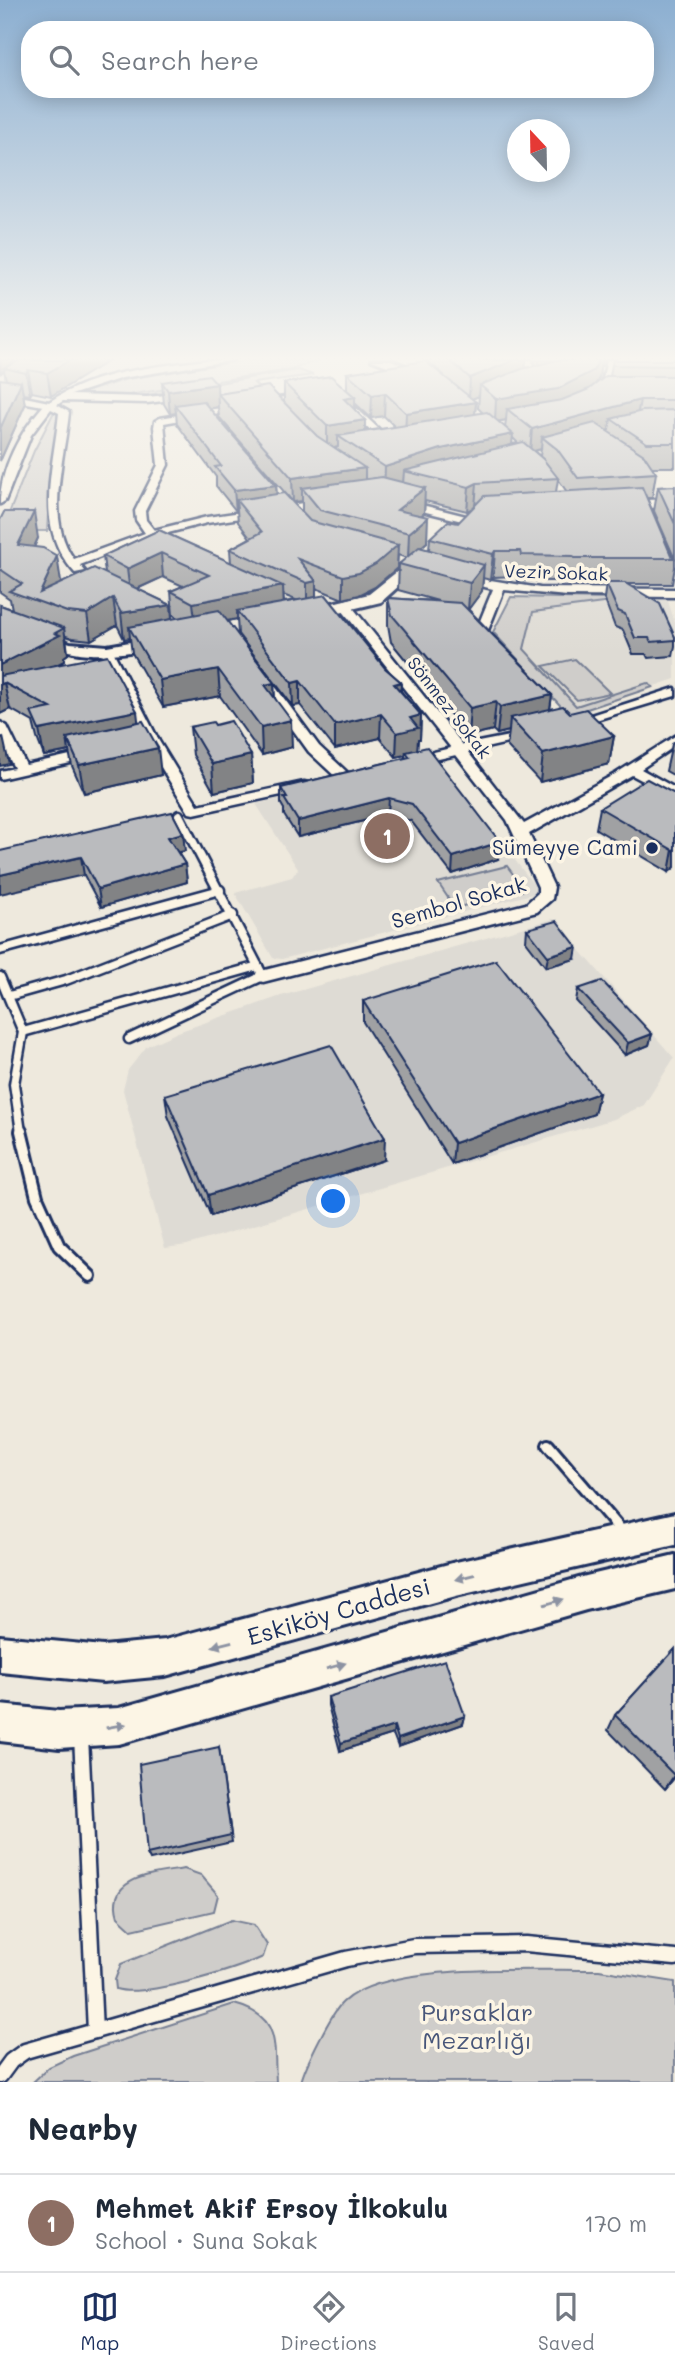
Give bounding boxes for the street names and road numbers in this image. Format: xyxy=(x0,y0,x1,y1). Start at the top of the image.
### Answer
street label: Vezir Sokak xyxy=(504,558,609,586)
street label: Sönmez Sokak xyxy=(402,651,497,763)
street label: Sembol Sokak xyxy=(388,869,529,934)
street label: Eskiköy Caddesi xyxy=(243,1570,434,1652)

